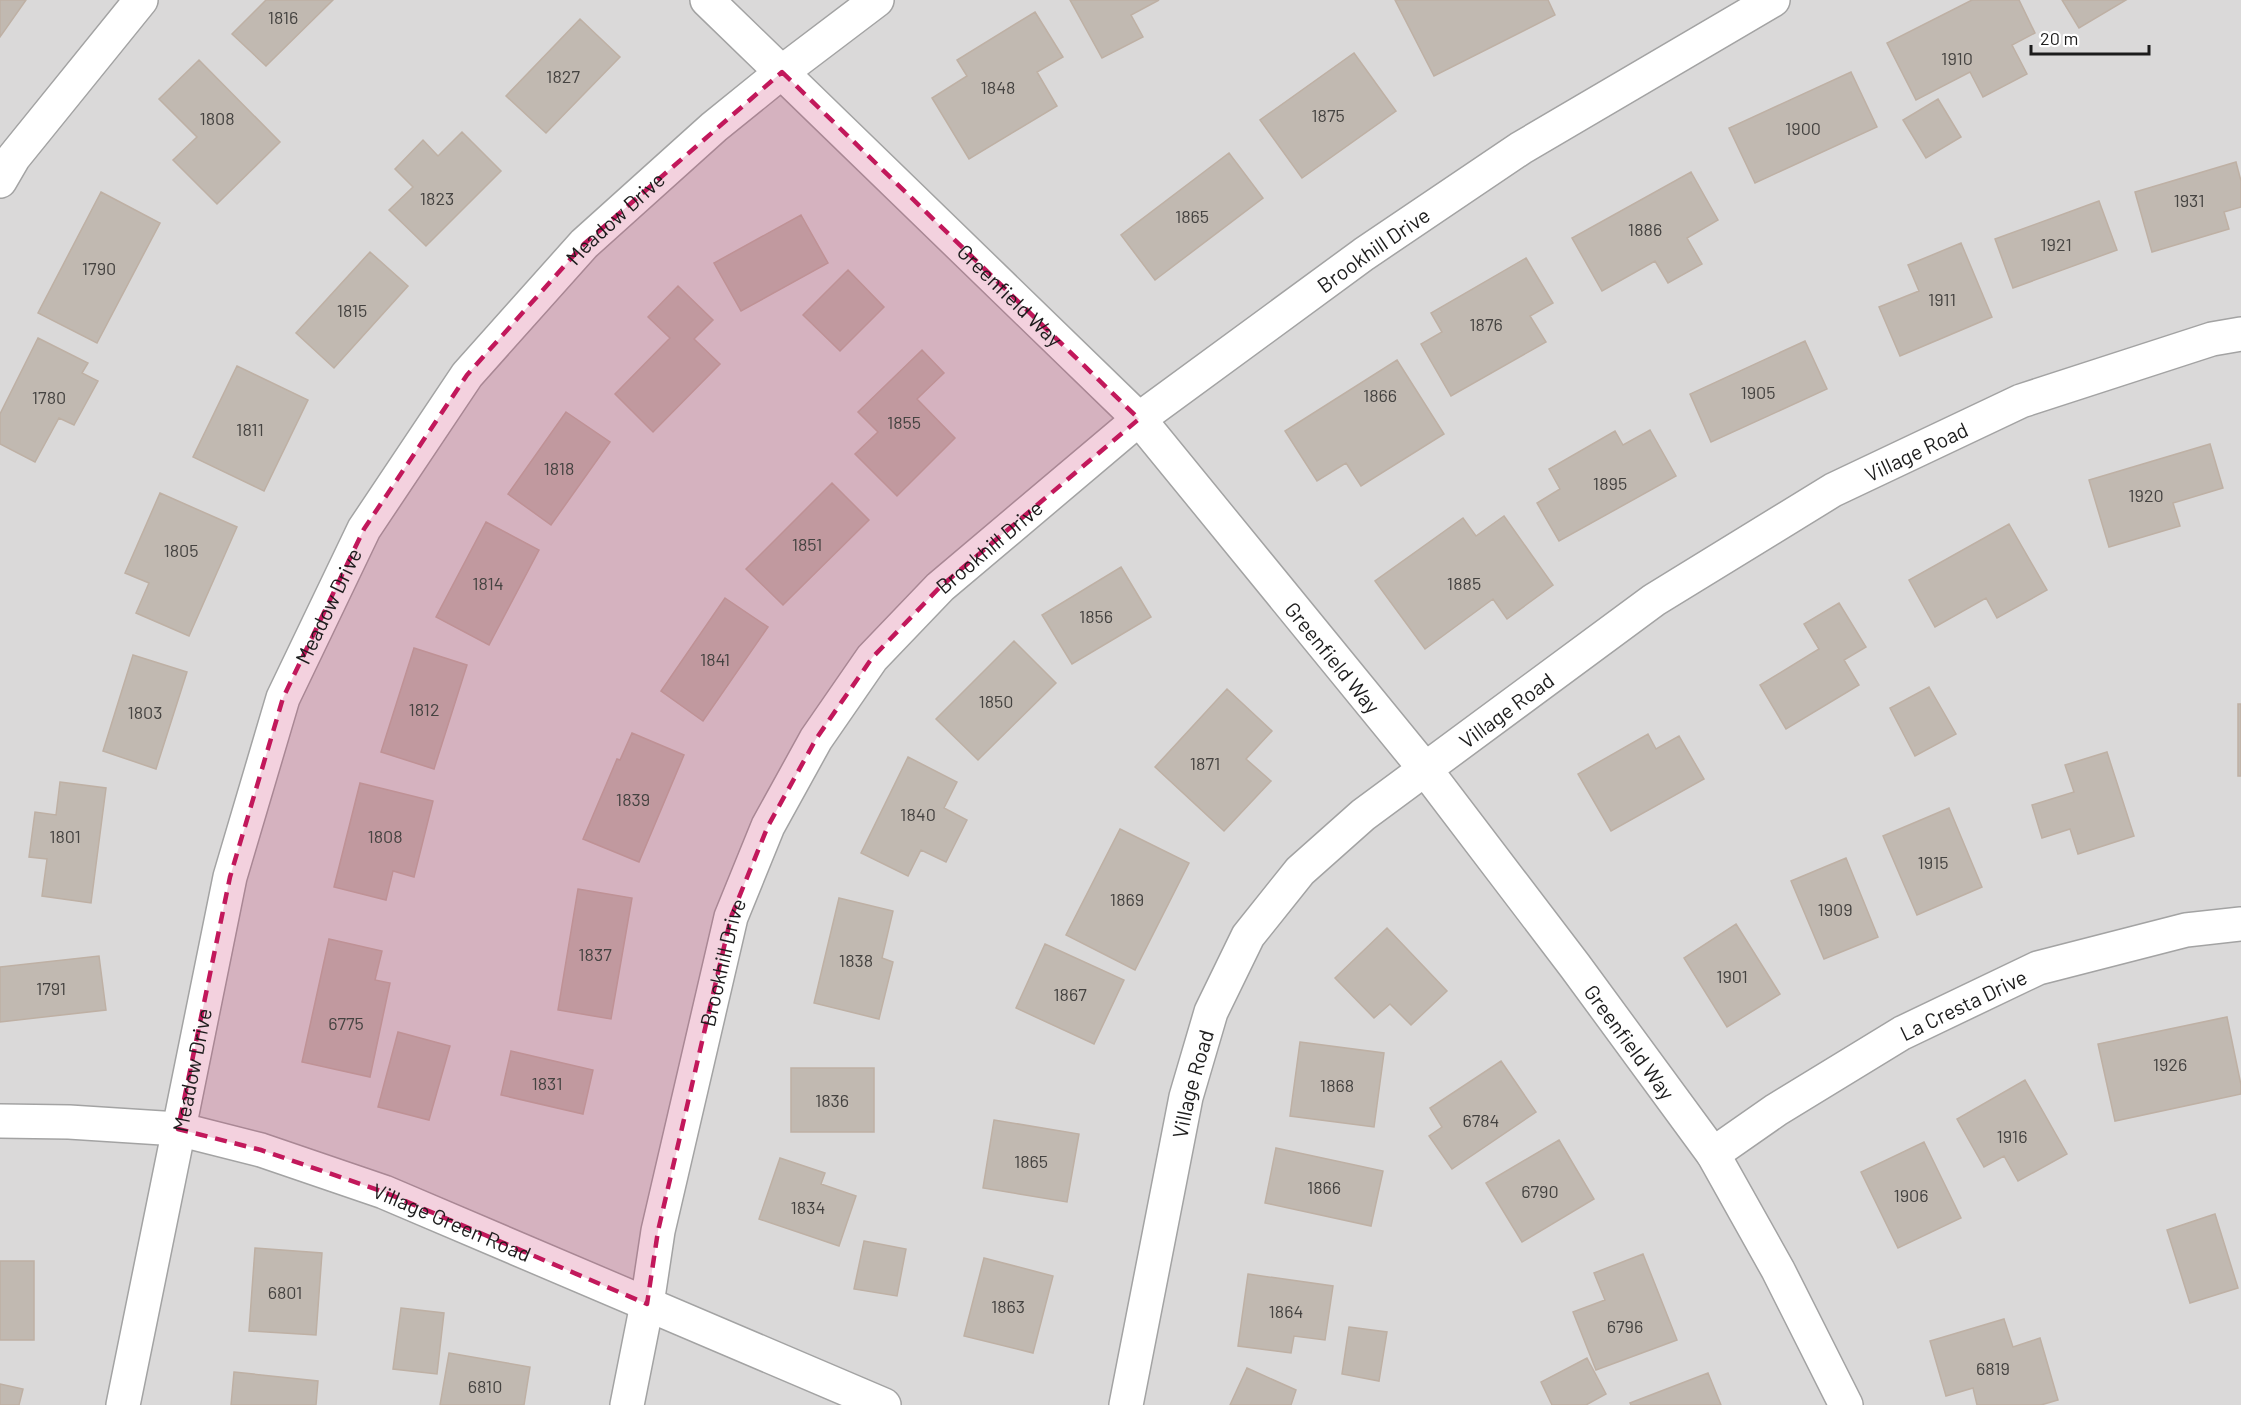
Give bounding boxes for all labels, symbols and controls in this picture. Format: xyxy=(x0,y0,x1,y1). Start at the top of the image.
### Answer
house number: 1816 xyxy=(268,6,298,28)
scale bar xyxy=(2031,18,2150,56)
text: 20 m xyxy=(2040,27,2078,49)
house number: 1910 xyxy=(1941,47,1973,69)
house number: 1827 xyxy=(546,65,580,87)
house number: 1848 xyxy=(981,76,1015,98)
house number: 1875 xyxy=(1311,104,1345,126)
house number: 1808 xyxy=(199,107,235,129)
house number: 1900 xyxy=(1785,117,1821,139)
street label: Meadow Drive xyxy=(560,166,669,269)
house number: 1823 xyxy=(420,187,454,209)
house number: 1931 xyxy=(2173,189,2205,211)
street label: Brookhill Drive xyxy=(1312,201,1434,297)
house number: 1865 xyxy=(1175,205,1209,227)
house number: 1886 xyxy=(1628,218,1662,240)
house number: 1921 xyxy=(2040,233,2072,255)
street label: Greenfield Way xyxy=(953,238,1069,351)
house number: 1790 xyxy=(82,257,116,279)
house number: 1911 xyxy=(1928,288,1956,310)
house number: 1815 xyxy=(337,299,367,321)
house number: 1876 xyxy=(1469,313,1503,335)
house number: 1905 xyxy=(1740,381,1776,403)
house number: 1866 xyxy=(1363,384,1397,406)
house number: 1780 xyxy=(32,386,66,408)
house number: 1855 xyxy=(887,411,921,433)
street label: Village Road xyxy=(1860,416,1971,486)
house number: 1811 xyxy=(236,418,264,440)
house number: 1818 xyxy=(544,457,574,479)
house number: 1895 xyxy=(1593,472,1627,494)
house number: 1920 xyxy=(2128,484,2164,506)
street label: Brookhill Drive xyxy=(930,494,1047,598)
house number: 1851 xyxy=(792,533,822,555)
house number: 1805 xyxy=(163,539,199,561)
street label: Meadow Drive xyxy=(289,543,366,667)
house number: 1814 xyxy=(472,572,504,594)
house number: 1885 xyxy=(1447,572,1481,594)
street label: Greenfield Way xyxy=(1281,596,1386,718)
house number: 1856 xyxy=(1079,605,1113,627)
house number: 1841 xyxy=(700,648,730,670)
street label: Village Road xyxy=(1454,666,1558,753)
house number: 1850 xyxy=(978,690,1014,712)
house number: 1812 xyxy=(408,698,440,720)
house number: 1803 xyxy=(127,701,163,723)
house number: 1871 xyxy=(1190,752,1220,774)
house number: 1839 xyxy=(616,788,650,810)
house number: 1840 xyxy=(900,803,936,825)
house number: 1801 xyxy=(49,825,81,847)
house number: 1808 xyxy=(367,825,403,847)
house number: 1915 xyxy=(1918,851,1948,873)
house number: 1869 xyxy=(1110,888,1144,910)
street label: Brookhill Drive xyxy=(693,894,750,1029)
house number: 1909 xyxy=(1817,898,1853,920)
house number: 1837 xyxy=(578,943,612,965)
house number: 1838 xyxy=(839,949,873,971)
street label: La Cresta Drive xyxy=(1895,963,2030,1045)
house number: 1901 xyxy=(1716,965,1748,987)
house number: 1791 xyxy=(36,977,66,999)
street label: Greenfield Way xyxy=(1580,979,1681,1104)
house number: 1867 xyxy=(1053,983,1087,1005)
street label: Meadow Drive xyxy=(166,1006,216,1134)
house number: 6775 xyxy=(328,1012,364,1034)
street label: Village Road xyxy=(1166,1026,1218,1140)
house number: 1926 xyxy=(2153,1053,2187,1075)
house number: 1831 xyxy=(531,1072,563,1094)
house number: 1868 xyxy=(1320,1074,1354,1096)
house number: 1836 xyxy=(815,1089,849,1111)
house number: 6784 xyxy=(1462,1109,1500,1131)
house number: 1916 xyxy=(1997,1125,2027,1147)
house number: 1865 xyxy=(1014,1150,1048,1172)
house number: 1866 xyxy=(1307,1176,1341,1198)
street label: Village Green Road xyxy=(370,1177,535,1266)
house number: 6790 xyxy=(1521,1180,1559,1202)
house number: 1906 xyxy=(1893,1184,1929,1206)
house number: 1834 xyxy=(791,1196,825,1218)
house number: 6801 xyxy=(268,1281,302,1303)
house number: 1863 xyxy=(991,1295,1025,1317)
house number: 1864 xyxy=(1269,1300,1303,1322)
house number: 6796 xyxy=(1607,1315,1643,1337)
house number: 6819 xyxy=(1976,1357,2010,1379)
house number: 6810 xyxy=(468,1375,502,1397)

